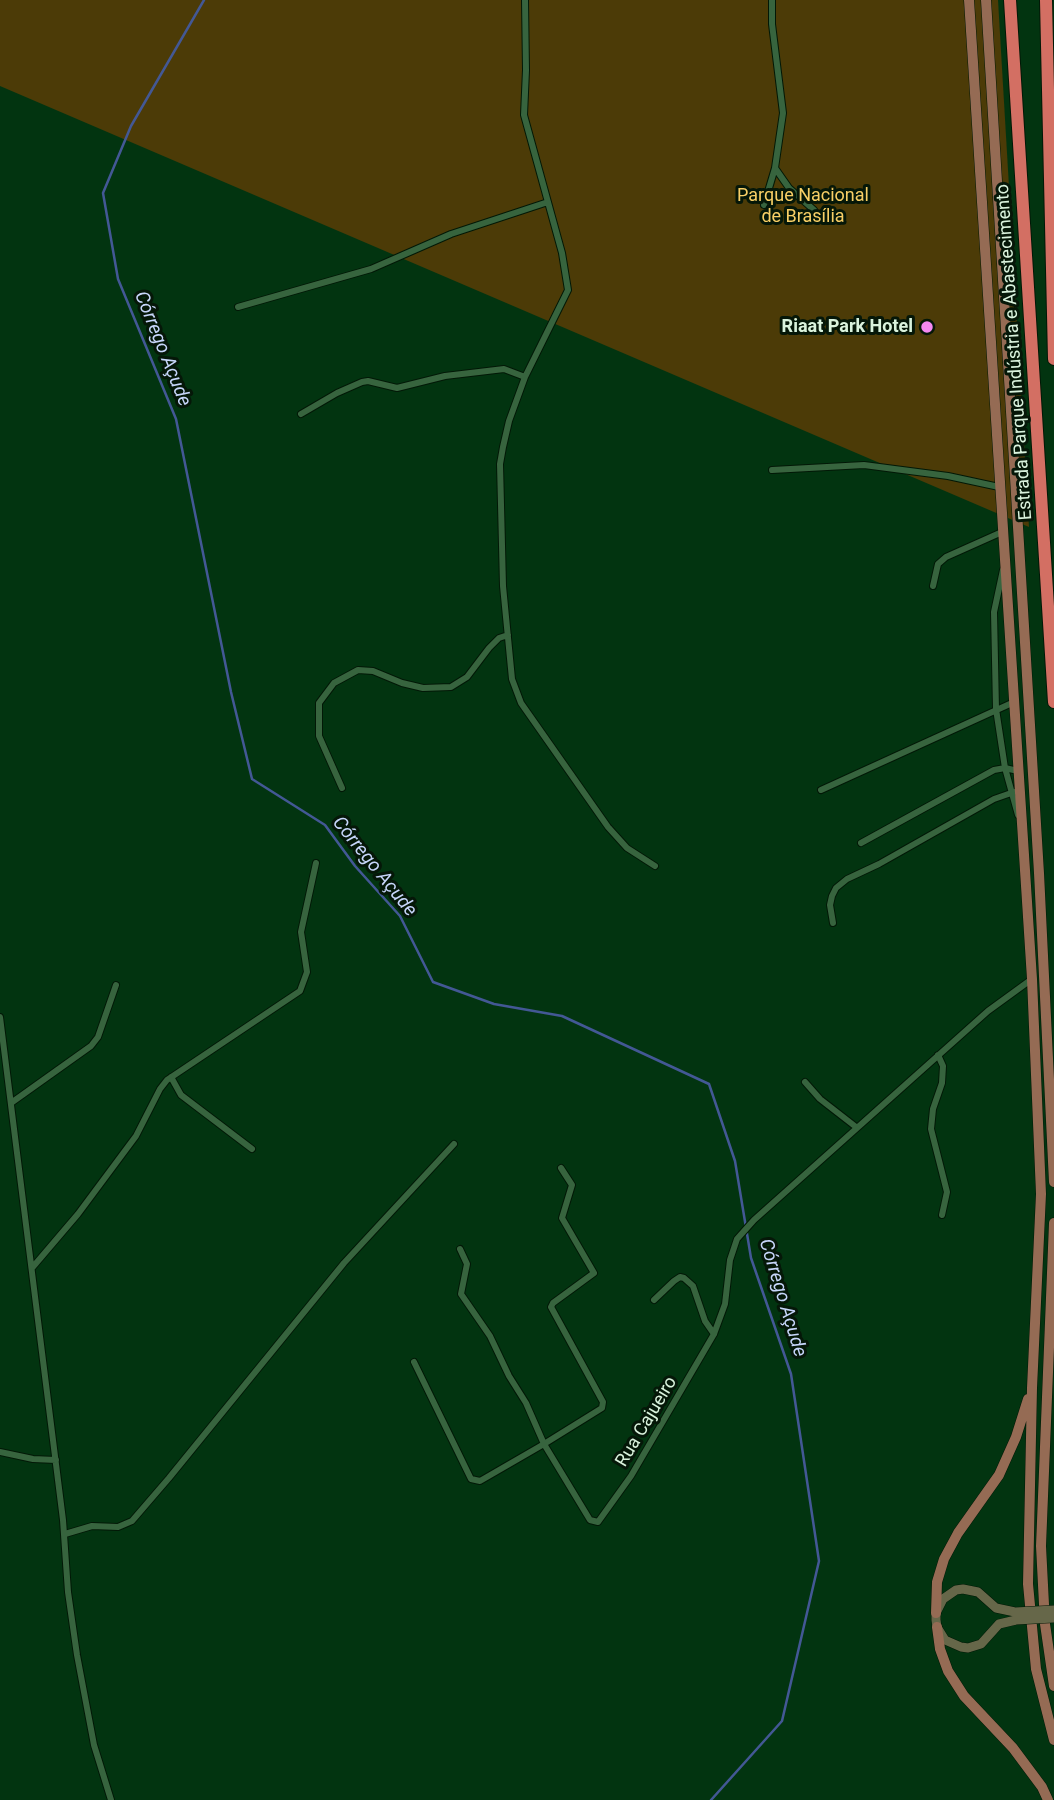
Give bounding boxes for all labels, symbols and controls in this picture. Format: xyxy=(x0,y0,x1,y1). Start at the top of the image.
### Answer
street label: Estrada Parque Indústria e Abastecimento xyxy=(992,183,1038,521)
park label: Parque Nacional de Brasília xyxy=(737,185,869,228)
water label: Córrego Açude xyxy=(129,288,195,410)
place label: Riaat Park Hotel xyxy=(782,316,913,338)
marker: Riaat Park Hotel xyxy=(919,319,935,335)
water label: Córrego Açude xyxy=(327,812,421,922)
water label: Córrego Açude xyxy=(753,1236,811,1360)
street label: Rua Cajueiro xyxy=(612,1373,682,1471)

